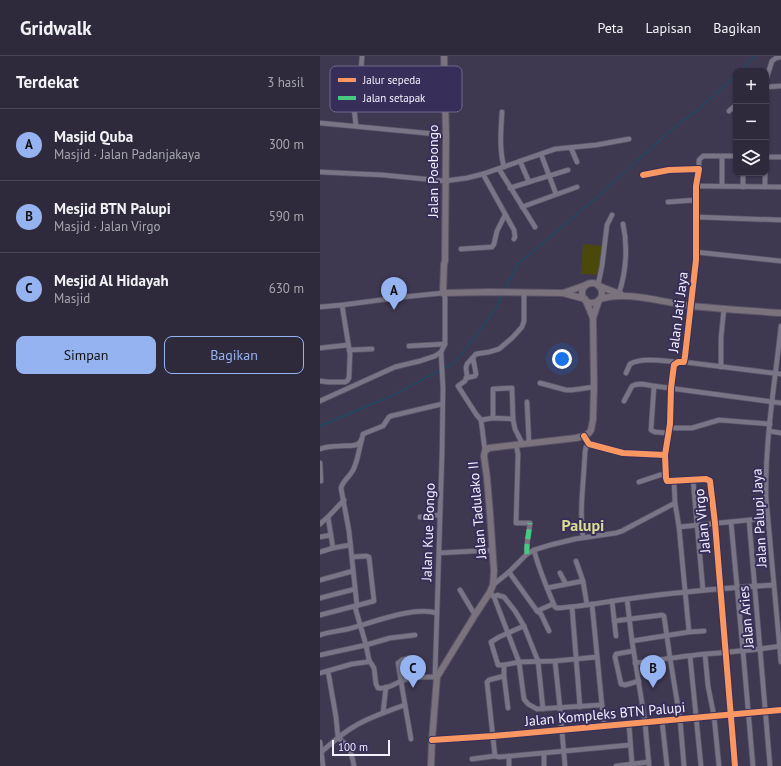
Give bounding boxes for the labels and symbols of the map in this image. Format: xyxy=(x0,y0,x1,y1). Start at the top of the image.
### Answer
legend xyxy=(330,66,462,112)
text: Jalur sepeda xyxy=(362,73,421,87)
text: Jalan setapak xyxy=(362,91,426,105)
street label: Jalan Poebongo xyxy=(424,124,442,219)
street label: Jalan Jati Jaya xyxy=(664,271,692,354)
pin: A xyxy=(381,277,407,310)
your location xyxy=(552,349,572,369)
street label: Jalan Tadulako II xyxy=(464,460,490,561)
street label: Jalan Palupi Jaya xyxy=(747,468,771,569)
street label: Jalan Kue Bongo xyxy=(417,483,439,582)
street label: Jalan Virgo xyxy=(690,488,714,555)
district label: Palupi xyxy=(562,515,604,535)
street label: Jalan Aries xyxy=(734,585,758,650)
pin: C xyxy=(400,655,426,688)
pin: B xyxy=(640,655,666,688)
street label: Jalan Kompleks BTN Palupi xyxy=(523,698,686,730)
scale bar xyxy=(332,738,390,757)

